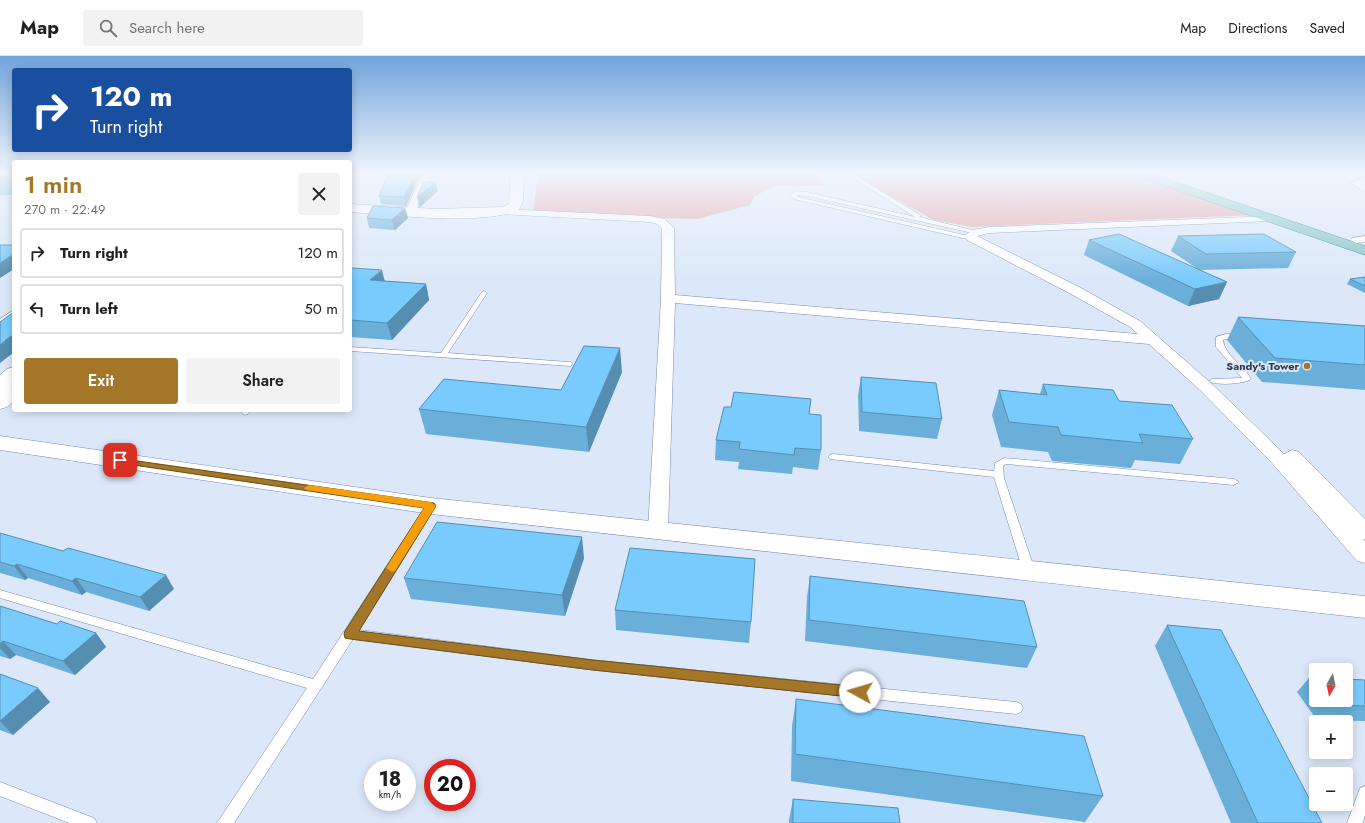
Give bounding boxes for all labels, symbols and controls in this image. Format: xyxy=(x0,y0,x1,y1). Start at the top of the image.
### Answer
search box xyxy=(83,10,363,46)
text: Map xyxy=(20,14,59,41)
icon: search xyxy=(97,17,119,39)
text: Search here xyxy=(129,17,205,39)
text: Map xyxy=(1180,18,1206,38)
text: Directions xyxy=(1228,18,1288,38)
text: Saved xyxy=(1310,18,1345,38)
text: 120 m xyxy=(90,76,173,117)
icon: right xyxy=(24,84,76,136)
text: Turn right xyxy=(90,114,162,140)
text: 1 min xyxy=(24,167,82,202)
button: close xyxy=(298,173,340,215)
text: 270 m · 22:49 xyxy=(24,200,106,219)
icon: right xyxy=(26,242,48,264)
text: Turn right xyxy=(60,242,128,264)
text: 120 m xyxy=(298,242,338,264)
icon: left xyxy=(26,298,48,320)
text: Turn left xyxy=(60,298,118,320)
text: 50 m xyxy=(304,298,338,320)
button: Exit xyxy=(24,358,178,404)
button: Share xyxy=(186,358,340,404)
place label: Sandy's Tower xyxy=(1226,358,1299,374)
marker: Sandy's Tower xyxy=(1302,361,1312,371)
pin xyxy=(103,443,137,477)
icon: arrive xyxy=(109,449,131,471)
north arrow xyxy=(1309,663,1353,707)
map controls xyxy=(1309,663,1353,811)
position arrow xyxy=(839,671,881,713)
button: + xyxy=(1309,715,1353,759)
speed limit sign: 20 xyxy=(424,759,476,811)
text: 18 xyxy=(379,765,401,794)
button: − xyxy=(1309,767,1353,811)
text: km/h xyxy=(379,787,401,802)

